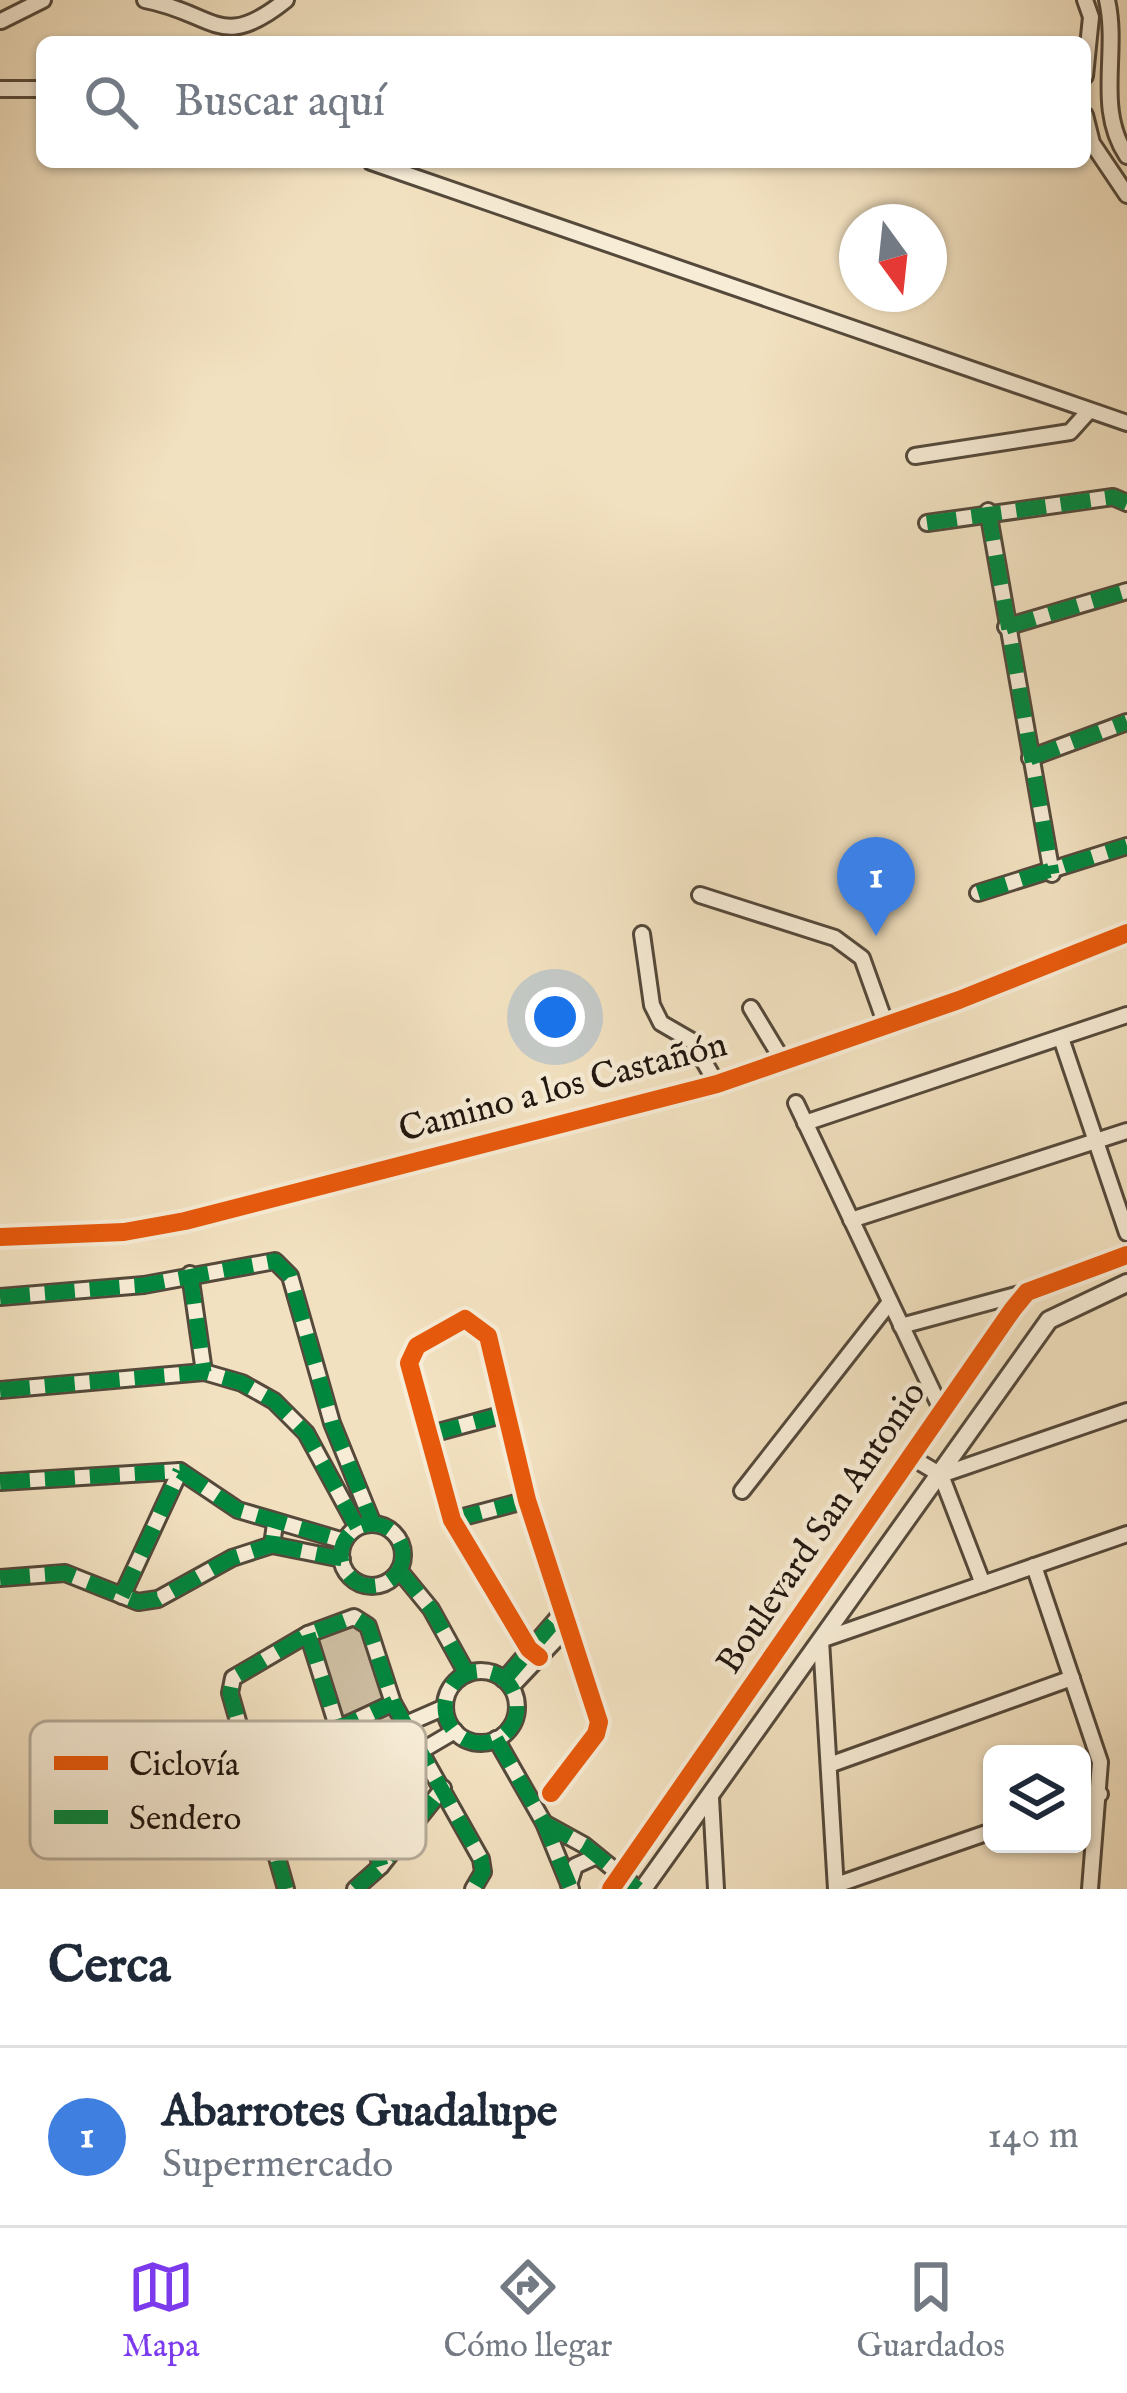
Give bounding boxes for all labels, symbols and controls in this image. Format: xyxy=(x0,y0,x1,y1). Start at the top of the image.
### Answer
search box xyxy=(36,36,1091,168)
icon: search xyxy=(78,69,144,135)
text: Buscar aquí xyxy=(174,74,385,131)
north arrow xyxy=(839,204,947,312)
pin: 1 xyxy=(837,837,915,936)
your location xyxy=(525,987,585,1047)
street label: Camino a los Castañón xyxy=(394,1022,732,1154)
street label: Boulevard San Antonio xyxy=(707,1373,937,1683)
legend xyxy=(30,1721,426,1859)
text: Ciclovía xyxy=(129,1745,240,1787)
map controls xyxy=(983,1745,1091,1853)
button: layers xyxy=(983,1745,1091,1853)
text: Sendero xyxy=(129,1799,241,1841)
text: Cerca xyxy=(48,1935,171,2000)
text: Abarrotes Guadalupe xyxy=(162,2084,557,2141)
text: 1 xyxy=(80,2112,94,2161)
text: 140 m xyxy=(988,2112,1079,2161)
text: Supermercado xyxy=(162,2141,393,2190)
tab: Mapa xyxy=(122,2254,199,2368)
tab: Cómo llegar xyxy=(443,2254,612,2368)
tab: Guardados xyxy=(856,2254,1005,2368)

